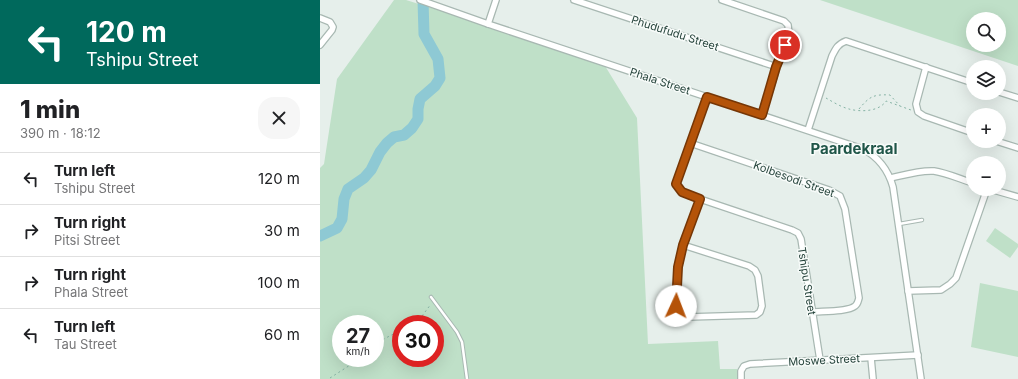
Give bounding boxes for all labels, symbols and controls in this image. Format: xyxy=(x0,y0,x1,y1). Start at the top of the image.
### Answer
street label: Phudufudu Street xyxy=(629,12,721,54)
map controls xyxy=(966,12,1006,196)
button: search xyxy=(966,12,1006,52)
text: 120 m xyxy=(86,15,167,49)
icon: left xyxy=(20,16,72,68)
pin xyxy=(768,28,802,62)
icon: arrive xyxy=(774,34,796,56)
text: Tshipu Street xyxy=(86,49,198,70)
button: layers xyxy=(966,60,1006,100)
street label: Phala Street xyxy=(628,65,692,97)
text: 1 min xyxy=(20,95,80,124)
button: close xyxy=(258,97,300,139)
button: + xyxy=(966,108,1006,148)
text: 390 m · 18:12 xyxy=(20,125,101,141)
district label: Paardekraal xyxy=(810,139,898,158)
button: − xyxy=(966,156,1006,196)
street label: Kolbesodi Street xyxy=(752,158,837,200)
text: Turn left xyxy=(54,161,115,180)
icon: left xyxy=(20,168,42,190)
text: 120 m xyxy=(258,169,300,188)
text: Tshipu Street xyxy=(54,180,135,196)
text: Turn right xyxy=(54,213,126,232)
icon: right xyxy=(20,220,42,242)
text: 30 m xyxy=(264,221,300,240)
text: Pitsi Street xyxy=(54,232,120,248)
street label: Tshipu Street xyxy=(795,246,819,316)
text: Turn right xyxy=(54,265,126,284)
icon: right xyxy=(20,272,42,294)
text: 100 m xyxy=(258,273,300,292)
text: Phala Street xyxy=(54,284,128,300)
position arrow xyxy=(655,285,697,327)
speed limit sign: 30 xyxy=(392,315,444,367)
text: Turn left xyxy=(54,317,115,336)
icon: left xyxy=(20,324,42,346)
text: 27 xyxy=(346,324,370,348)
text: 60 m xyxy=(264,325,300,344)
text: Tau Street xyxy=(54,336,117,352)
text: km/h xyxy=(346,345,370,357)
street label: Moswe Street xyxy=(788,351,861,369)

